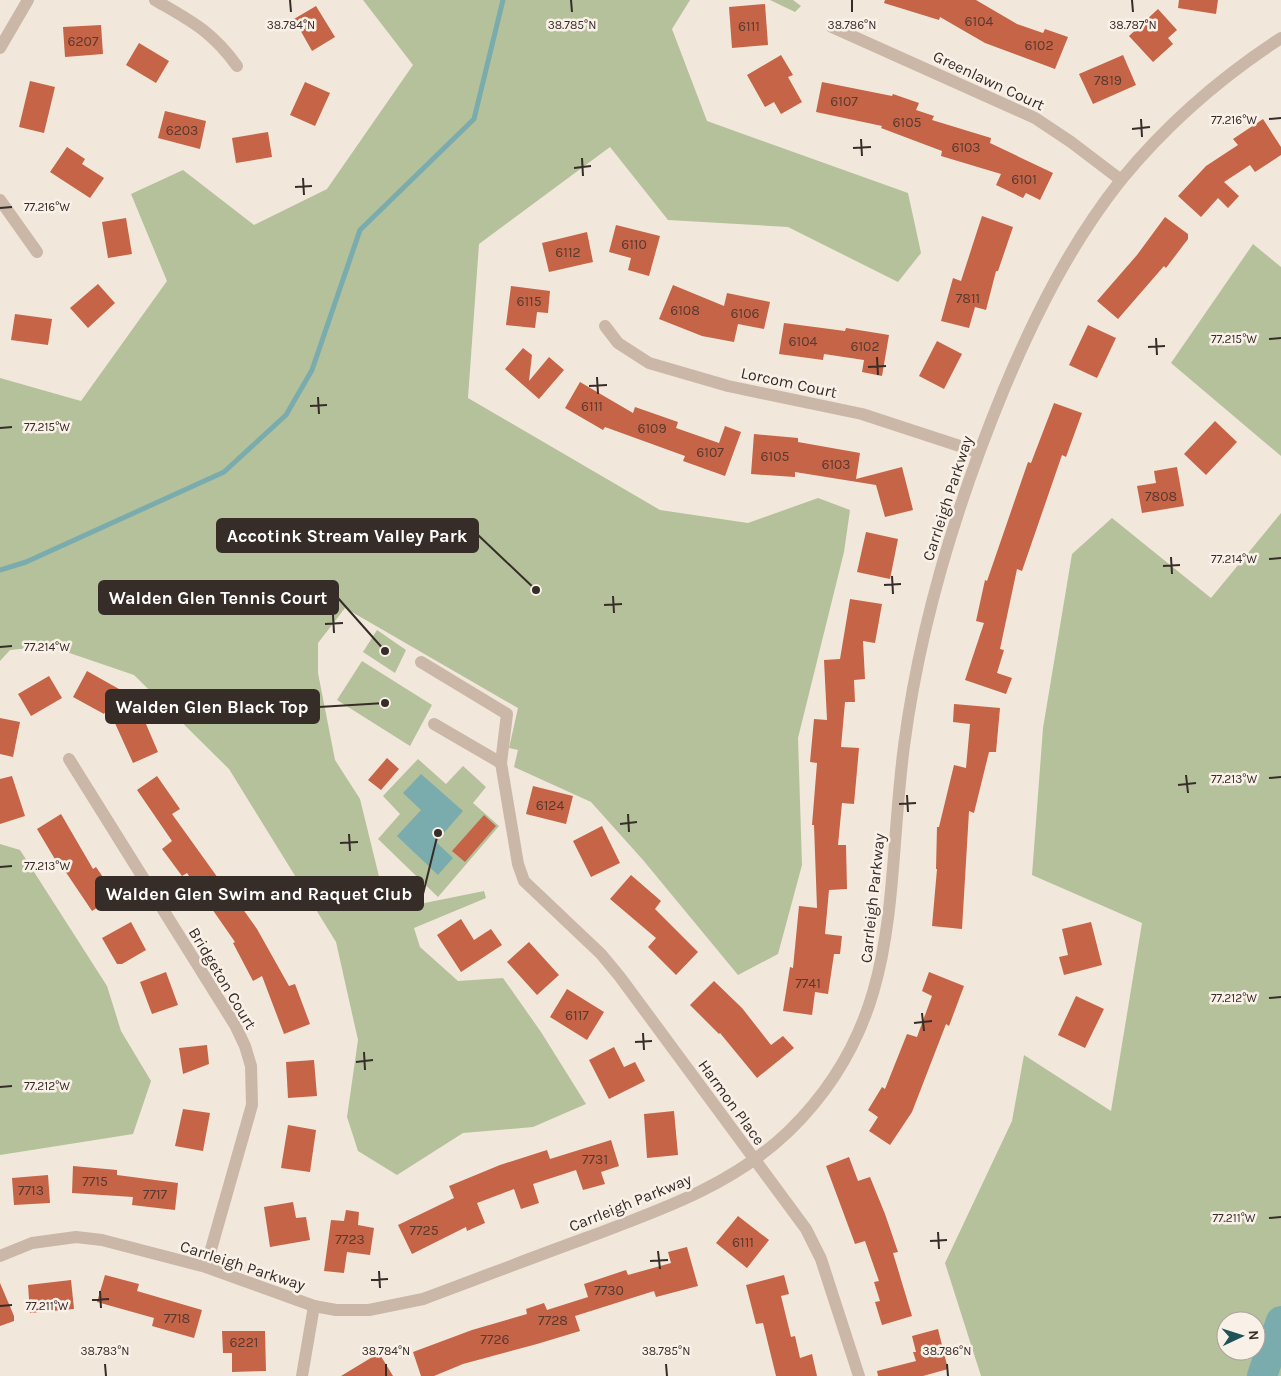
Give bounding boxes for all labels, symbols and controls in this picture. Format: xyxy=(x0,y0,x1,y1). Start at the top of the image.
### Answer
house number: 6104 xyxy=(965,13,994,30)
text: 38.784°N xyxy=(267,18,315,32)
text: 38.785°N xyxy=(548,18,596,32)
house number: 6111 xyxy=(738,18,760,35)
text: 38.786°N xyxy=(828,18,876,32)
text: 38.787°N xyxy=(1109,18,1157,32)
house number: 6207 xyxy=(67,33,99,50)
house number: 6102 xyxy=(1024,37,1054,54)
street label: Greenlawn Court xyxy=(930,46,1047,115)
house number: 7819 xyxy=(1094,72,1122,89)
house number: 6107 xyxy=(830,93,858,110)
text: 77.216°W xyxy=(1211,113,1257,127)
house number: 6105 xyxy=(893,114,922,131)
house number: 6203 xyxy=(166,122,198,139)
house number: 6103 xyxy=(951,139,981,156)
house number: 6101 xyxy=(1011,171,1037,188)
text: 77.216°W xyxy=(24,200,70,214)
house number: 6110 xyxy=(621,236,647,253)
house number: 6112 xyxy=(555,244,581,261)
house number: 7811 xyxy=(956,290,980,307)
house number: 6115 xyxy=(516,293,542,310)
house number: 6108 xyxy=(670,302,700,319)
house number: 6106 xyxy=(731,305,759,322)
text: 77.215°W xyxy=(1211,332,1257,346)
house number: 6104 xyxy=(789,333,818,350)
house number: 6102 xyxy=(850,338,880,355)
street label: Lorcom Court xyxy=(739,363,839,402)
house number: 6111 xyxy=(581,398,603,415)
text: 77.215°W xyxy=(24,420,70,434)
house number: 6109 xyxy=(637,420,667,437)
street label: Carrleigh Parkway xyxy=(918,433,977,563)
house number: 6107 xyxy=(696,444,724,461)
house number: 6105 xyxy=(761,448,790,465)
house number: 6103 xyxy=(821,456,851,473)
house number: 7808 xyxy=(1145,488,1177,505)
callout: Accotink Stream Valley Park xyxy=(217,519,478,552)
text: Accotink Stream Valley Park xyxy=(227,525,468,547)
text: 77.214°W xyxy=(1211,552,1257,566)
callout: Walden Glen Tennis Court xyxy=(99,581,338,614)
text: Walden Glen Tennis Court xyxy=(109,587,327,609)
text: 77.214°W xyxy=(24,640,70,654)
callout: Walden Glen Black Top xyxy=(106,690,319,723)
text: Walden Glen Black Top xyxy=(115,696,309,718)
text: 77.213°W xyxy=(1211,772,1257,786)
house number: 6124 xyxy=(536,797,564,814)
street label: Carrleigh Parkway xyxy=(856,832,889,964)
text: 77.213°W xyxy=(24,859,70,873)
callout: Walden Glen Swim and Raquet Club xyxy=(96,877,423,910)
text: Walden Glen Swim and Raquet Club xyxy=(106,883,412,905)
street label: Bridgeton Court xyxy=(185,924,260,1033)
house number: 7741 xyxy=(795,975,821,992)
text: 77.212°W xyxy=(1211,991,1257,1005)
house number: 6117 xyxy=(565,1007,589,1024)
street label: Harmon Place xyxy=(694,1056,769,1149)
text: 77.212°W xyxy=(24,1079,70,1093)
house number: 7731 xyxy=(582,1151,608,1168)
street label: Carrleigh Parkway xyxy=(566,1169,695,1236)
house number: 7715 xyxy=(82,1173,108,1190)
house number: 7713 xyxy=(18,1182,44,1199)
house number: 7717 xyxy=(143,1186,168,1203)
text: 77.211°W xyxy=(1212,1211,1256,1225)
house number: 7725 xyxy=(409,1222,439,1239)
house number: 7723 xyxy=(335,1231,365,1248)
house number: 6111 xyxy=(732,1234,754,1251)
street label: Carrleigh Parkway xyxy=(178,1236,308,1295)
house number: 7730 xyxy=(594,1282,624,1299)
text: 77.211°W xyxy=(25,1299,69,1313)
house number: 7718 xyxy=(164,1310,190,1327)
north arrow xyxy=(1216,1311,1266,1361)
house number: 7728 xyxy=(538,1312,568,1329)
text: N xyxy=(1245,1330,1262,1341)
house number: 7726 xyxy=(480,1331,510,1348)
house number: 6221 xyxy=(230,1334,258,1351)
text: 38.783°N xyxy=(81,1344,130,1358)
text: 38.784°N xyxy=(362,1344,410,1358)
text: 38.785°N xyxy=(642,1344,690,1358)
text: 38.786°N xyxy=(923,1344,971,1358)

